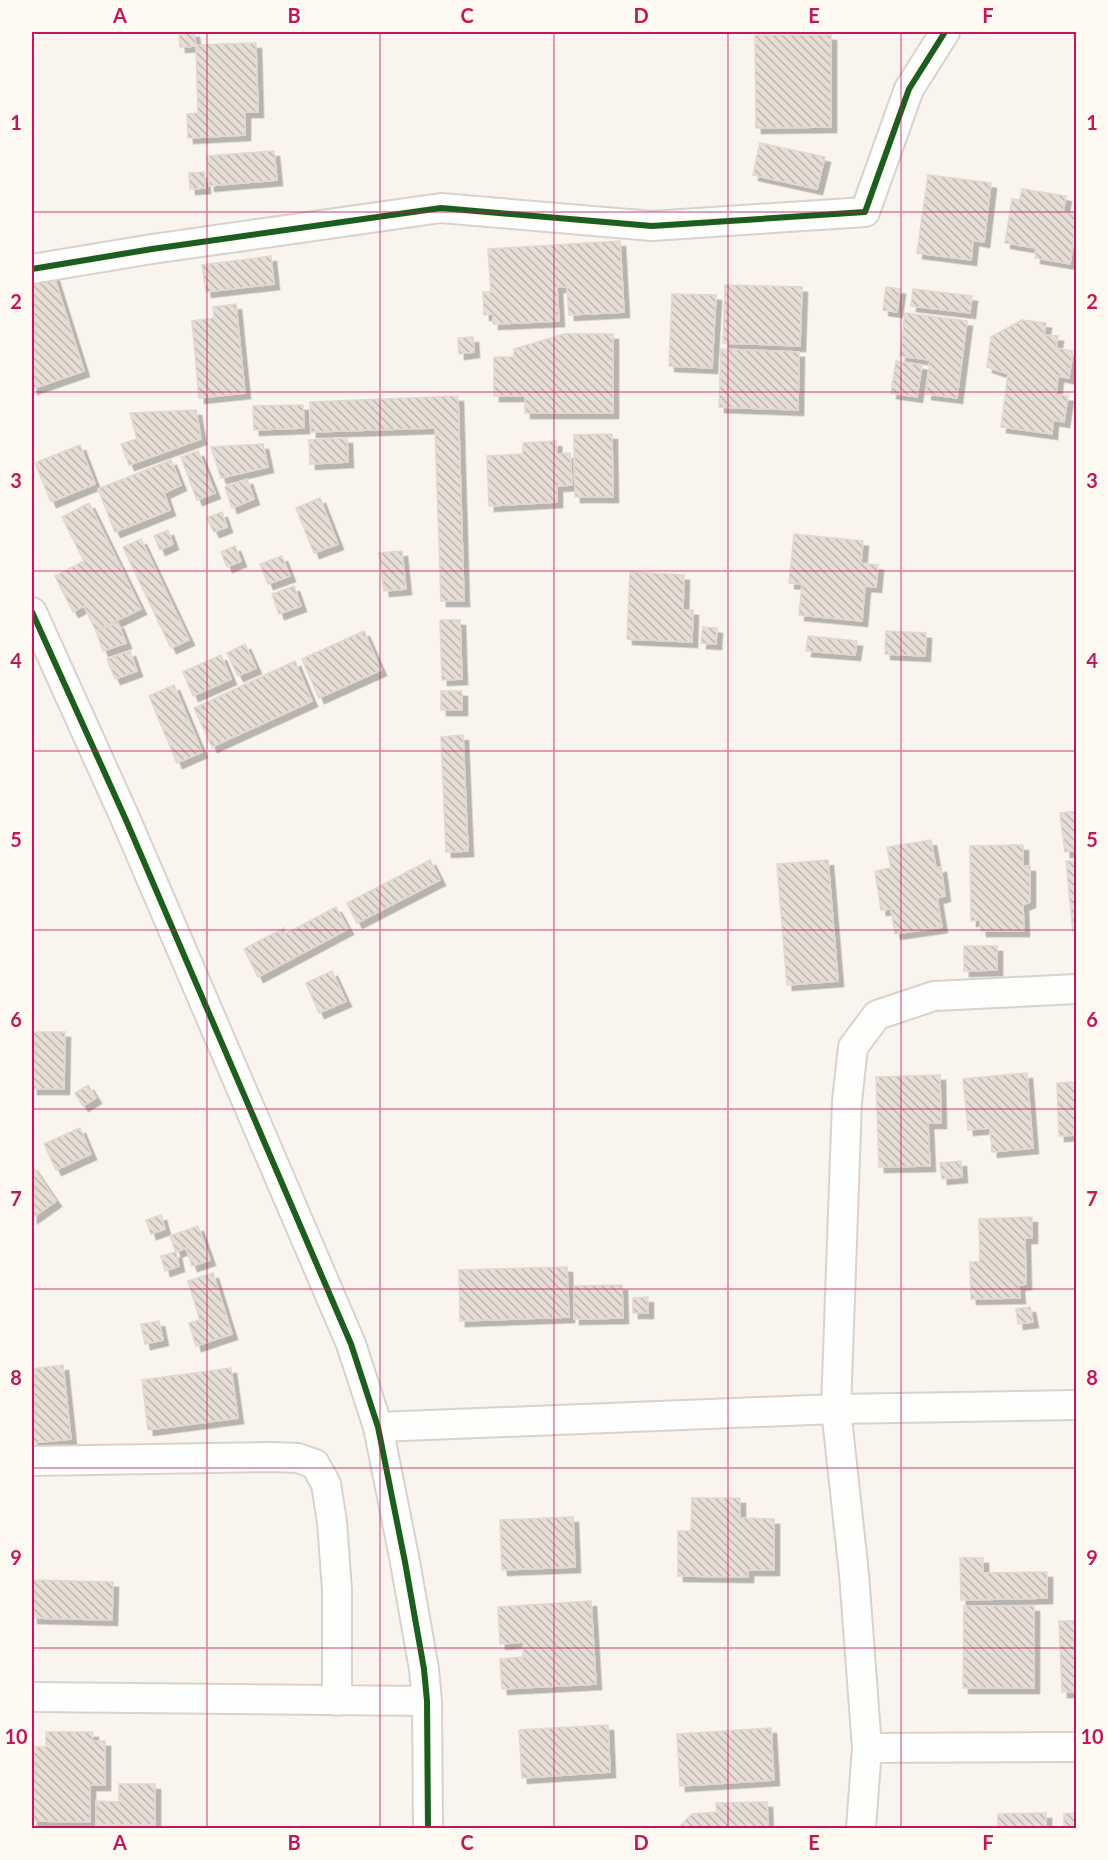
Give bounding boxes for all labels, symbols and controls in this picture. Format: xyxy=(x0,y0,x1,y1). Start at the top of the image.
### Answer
text: A xyxy=(112,3,127,27)
text: B xyxy=(287,3,301,27)
text: C xyxy=(460,3,474,27)
text: D xyxy=(633,3,649,27)
text: E xyxy=(808,3,820,27)
text: F xyxy=(982,3,994,27)
text: 1 xyxy=(10,110,22,134)
text: 1 xyxy=(1086,110,1098,134)
text: 2 xyxy=(10,289,22,313)
text: 2 xyxy=(1086,289,1098,313)
text: 3 xyxy=(10,468,22,492)
text: 3 xyxy=(1086,468,1098,492)
text: 4 xyxy=(10,648,22,672)
text: 4 xyxy=(1086,648,1098,672)
text: 5 xyxy=(10,827,22,851)
text: 5 xyxy=(1086,827,1098,851)
text: 6 xyxy=(10,1007,22,1031)
text: 6 xyxy=(1086,1007,1098,1031)
text: 7 xyxy=(10,1186,22,1210)
text: 7 xyxy=(1086,1186,1098,1210)
text: 8 xyxy=(10,1365,22,1389)
text: 8 xyxy=(1086,1365,1098,1389)
text: 9 xyxy=(10,1545,22,1569)
text: 9 xyxy=(1086,1545,1098,1569)
text: 10 xyxy=(4,1724,28,1748)
text: 10 xyxy=(1080,1724,1104,1748)
text: A xyxy=(112,1830,127,1854)
text: B xyxy=(287,1830,301,1854)
text: C xyxy=(460,1830,474,1854)
text: D xyxy=(633,1830,649,1854)
text: E xyxy=(808,1830,820,1854)
text: F xyxy=(982,1830,994,1854)

